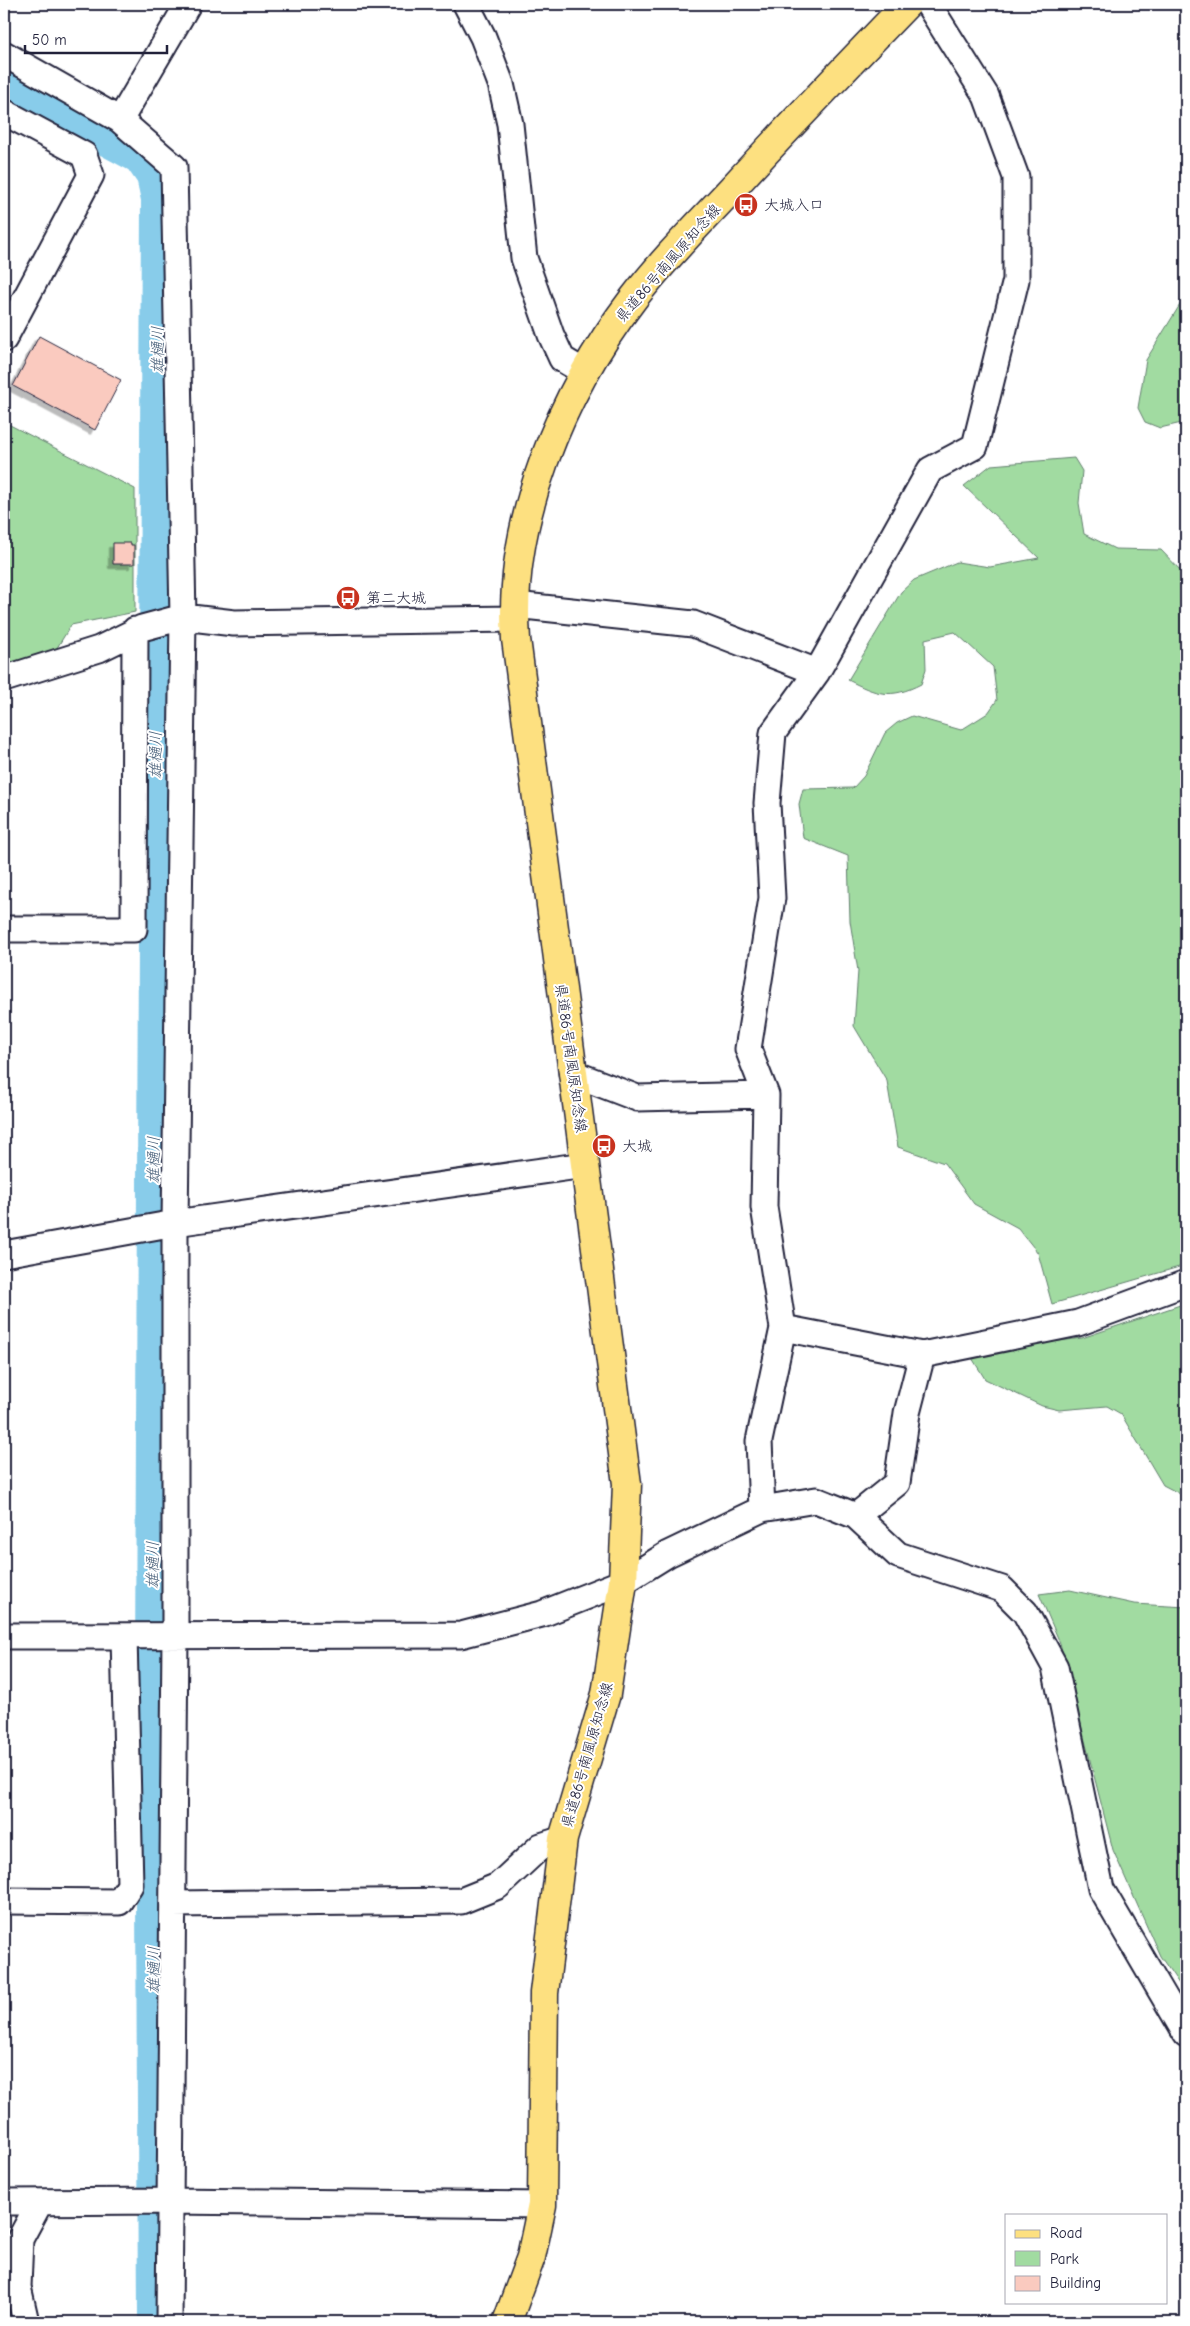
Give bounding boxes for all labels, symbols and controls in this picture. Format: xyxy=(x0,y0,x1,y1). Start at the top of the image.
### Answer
scale bar xyxy=(25,22,168,54)
text: 50 m xyxy=(32,31,67,49)
bus stop icon: 大城入口 xyxy=(733,192,759,218)
place label: 大城入口 xyxy=(764,196,824,214)
street label: 県道86号南風原知念線 xyxy=(612,200,724,326)
water label: 雄樋川 xyxy=(149,326,167,374)
bus stop icon: 第二大城 xyxy=(335,585,361,611)
place label: 第二大城 xyxy=(366,589,426,607)
water label: 雄樋川 xyxy=(147,731,165,779)
street label: 県道86号南風原知念線 xyxy=(552,982,590,1134)
bus stop icon: 大城 xyxy=(591,1133,617,1159)
water label: 雄樋川 xyxy=(145,1136,163,1184)
place label: 大城 xyxy=(622,1137,652,1155)
water label: 雄樋川 xyxy=(144,1541,162,1589)
street label: 県道86号南風原知念線 xyxy=(558,1680,616,1830)
water label: 雄樋川 xyxy=(145,1946,163,1994)
legend xyxy=(1005,2214,1168,2304)
text: Road xyxy=(1050,2224,1082,2242)
text: Park xyxy=(1050,2250,1079,2268)
text: Building xyxy=(1050,2274,1101,2292)

